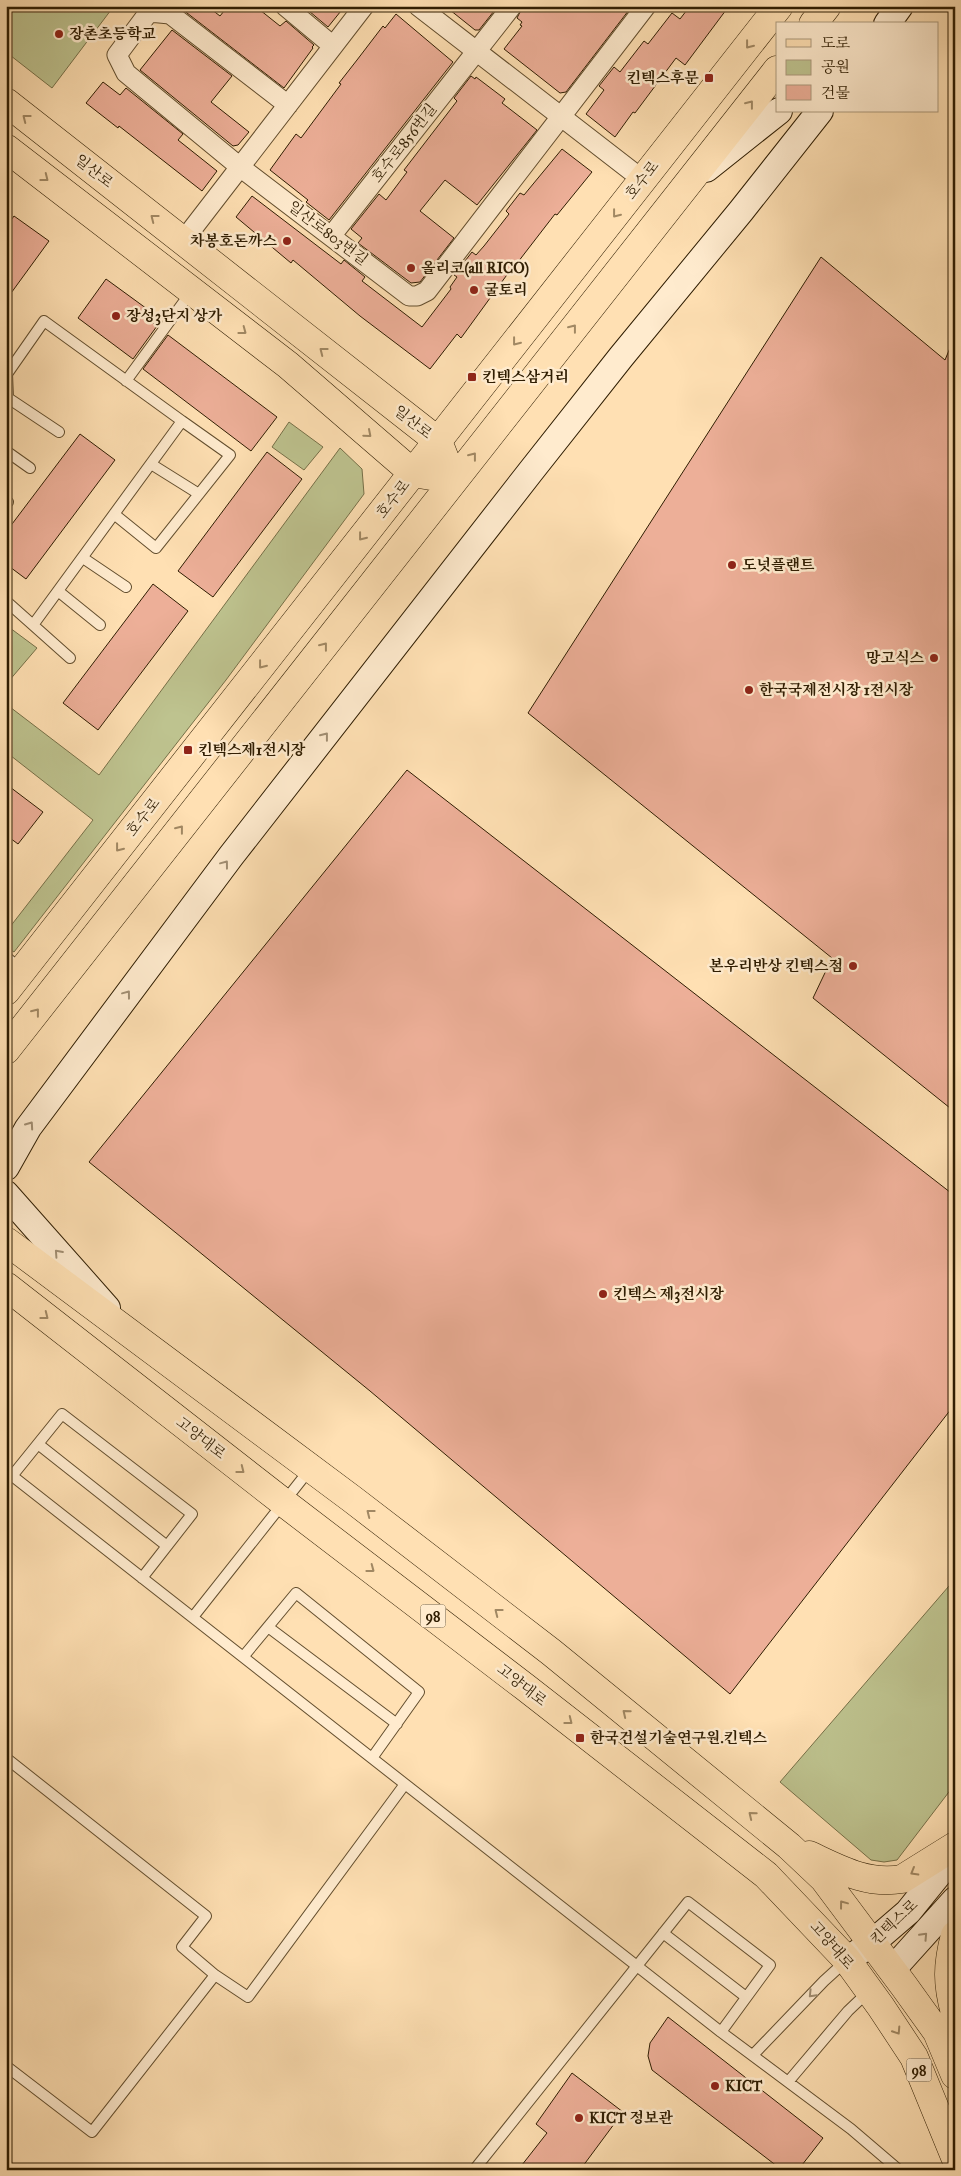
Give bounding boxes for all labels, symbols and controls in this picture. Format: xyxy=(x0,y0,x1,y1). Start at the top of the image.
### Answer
legend xyxy=(776,22,938,112)
place label: 장촌초등학교 xyxy=(69,25,156,43)
marker: 장촌초등학교 xyxy=(53,28,65,40)
text: 도로 xyxy=(821,34,850,52)
one-way arrow xyxy=(745,39,754,48)
text: 공원 xyxy=(821,58,850,76)
place label: 킨텍스후문 xyxy=(627,69,700,87)
marker: 킨텍스후문 xyxy=(703,72,715,84)
text: 건물 xyxy=(821,84,850,102)
street label: 호수로856번길 xyxy=(368,100,440,186)
one-way arrow xyxy=(744,101,753,110)
one-way arrow xyxy=(23,115,32,123)
street label: 일산로 xyxy=(71,151,117,192)
street label: 호수로 xyxy=(622,157,663,203)
one-way arrow xyxy=(39,173,48,181)
street label: 일산로803번길 xyxy=(285,197,371,269)
one-way arrow xyxy=(613,208,622,218)
one-way arrow xyxy=(151,216,160,224)
place label: 차봉호돈까스 xyxy=(190,232,277,250)
marker: 차봉호돈까스 xyxy=(281,235,293,247)
place label: 올리코(all RICO) xyxy=(421,259,529,278)
marker: 올리코(all RICO) xyxy=(405,262,417,274)
place label: 굴토리 xyxy=(484,281,527,299)
marker: 굴토리 xyxy=(468,284,480,296)
place label: 장성3단지 상가 xyxy=(126,307,223,326)
marker: 장성3단지 상가 xyxy=(110,310,122,322)
one-way arrow xyxy=(237,325,247,334)
one-way arrow xyxy=(568,325,576,334)
one-way arrow xyxy=(513,336,521,345)
one-way arrow xyxy=(319,348,329,357)
place label: 킨텍스삼거리 xyxy=(482,368,569,386)
marker: 킨텍스삼거리 xyxy=(466,371,478,383)
street label: 일산로 xyxy=(390,402,436,443)
one-way arrow xyxy=(362,429,371,438)
one-way arrow xyxy=(468,453,476,462)
street label: 호수로 xyxy=(373,476,414,522)
one-way arrow xyxy=(360,531,368,540)
place label: 도넛플랜트 xyxy=(742,556,815,574)
marker: 도넛플랜트 xyxy=(726,559,738,571)
one-way arrow xyxy=(318,643,326,652)
place label: 망고식스 xyxy=(866,649,925,667)
marker: 망고식스 xyxy=(928,652,940,664)
one-way arrow xyxy=(260,659,268,668)
place label: 한국국제전시장 1전시장 xyxy=(759,681,914,699)
marker: 한국국제전시장 1전시장 xyxy=(743,684,755,696)
one-way arrow xyxy=(319,733,327,742)
place label: 킨텍스제1전시장 xyxy=(198,741,306,759)
marker: 킨텍스제1전시장 xyxy=(182,744,194,756)
street label: 호수로 xyxy=(123,794,164,840)
one-way arrow xyxy=(174,825,183,835)
one-way arrow xyxy=(116,842,124,851)
one-way arrow xyxy=(219,861,227,870)
place label: 본우리반상 킨텍스점 xyxy=(709,957,843,975)
marker: 본우리반상 킨텍스점 xyxy=(847,960,859,972)
one-way arrow xyxy=(122,991,130,1000)
one-way arrow xyxy=(31,1009,39,1018)
one-way arrow xyxy=(24,1121,33,1130)
one-way arrow xyxy=(55,1250,64,1259)
place label: 킨텍스 제3전시장 xyxy=(613,1285,724,1304)
marker: 킨텍스 제3전시장 xyxy=(597,1288,609,1300)
one-way arrow xyxy=(39,1310,48,1318)
street label: 고양대로 xyxy=(173,1413,230,1463)
one-way arrow xyxy=(236,1464,245,1473)
one-way arrow xyxy=(366,1509,375,1518)
one-way arrow xyxy=(365,1563,374,1571)
road number: 98 xyxy=(420,1604,446,1628)
one-way arrow xyxy=(495,1609,504,1617)
street label: 고양대로 xyxy=(494,1660,551,1710)
one-way arrow xyxy=(622,1709,631,1718)
one-way arrow xyxy=(563,1715,573,1724)
place label: 한국건설기술연구원.킨텍스 xyxy=(590,1729,768,1747)
marker: 한국건설기술연구원.킨텍스 xyxy=(574,1732,586,1744)
one-way arrow xyxy=(748,1812,757,1821)
one-way arrow xyxy=(910,1866,919,1876)
street label: 킨텍스로 xyxy=(867,1895,922,1948)
one-way arrow xyxy=(840,1900,849,1910)
street label: 고양대로 xyxy=(806,1917,858,1973)
one-way arrow xyxy=(918,1932,927,1941)
one-way arrow xyxy=(809,1988,818,1997)
one-way arrow xyxy=(891,2025,900,2035)
road number: 98 xyxy=(906,2058,932,2082)
place label: KICT xyxy=(725,2077,763,2095)
marker: KICT xyxy=(709,2080,721,2092)
place label: KICT 정보관 xyxy=(589,2109,674,2127)
marker: KICT 정보관 xyxy=(573,2112,585,2124)

